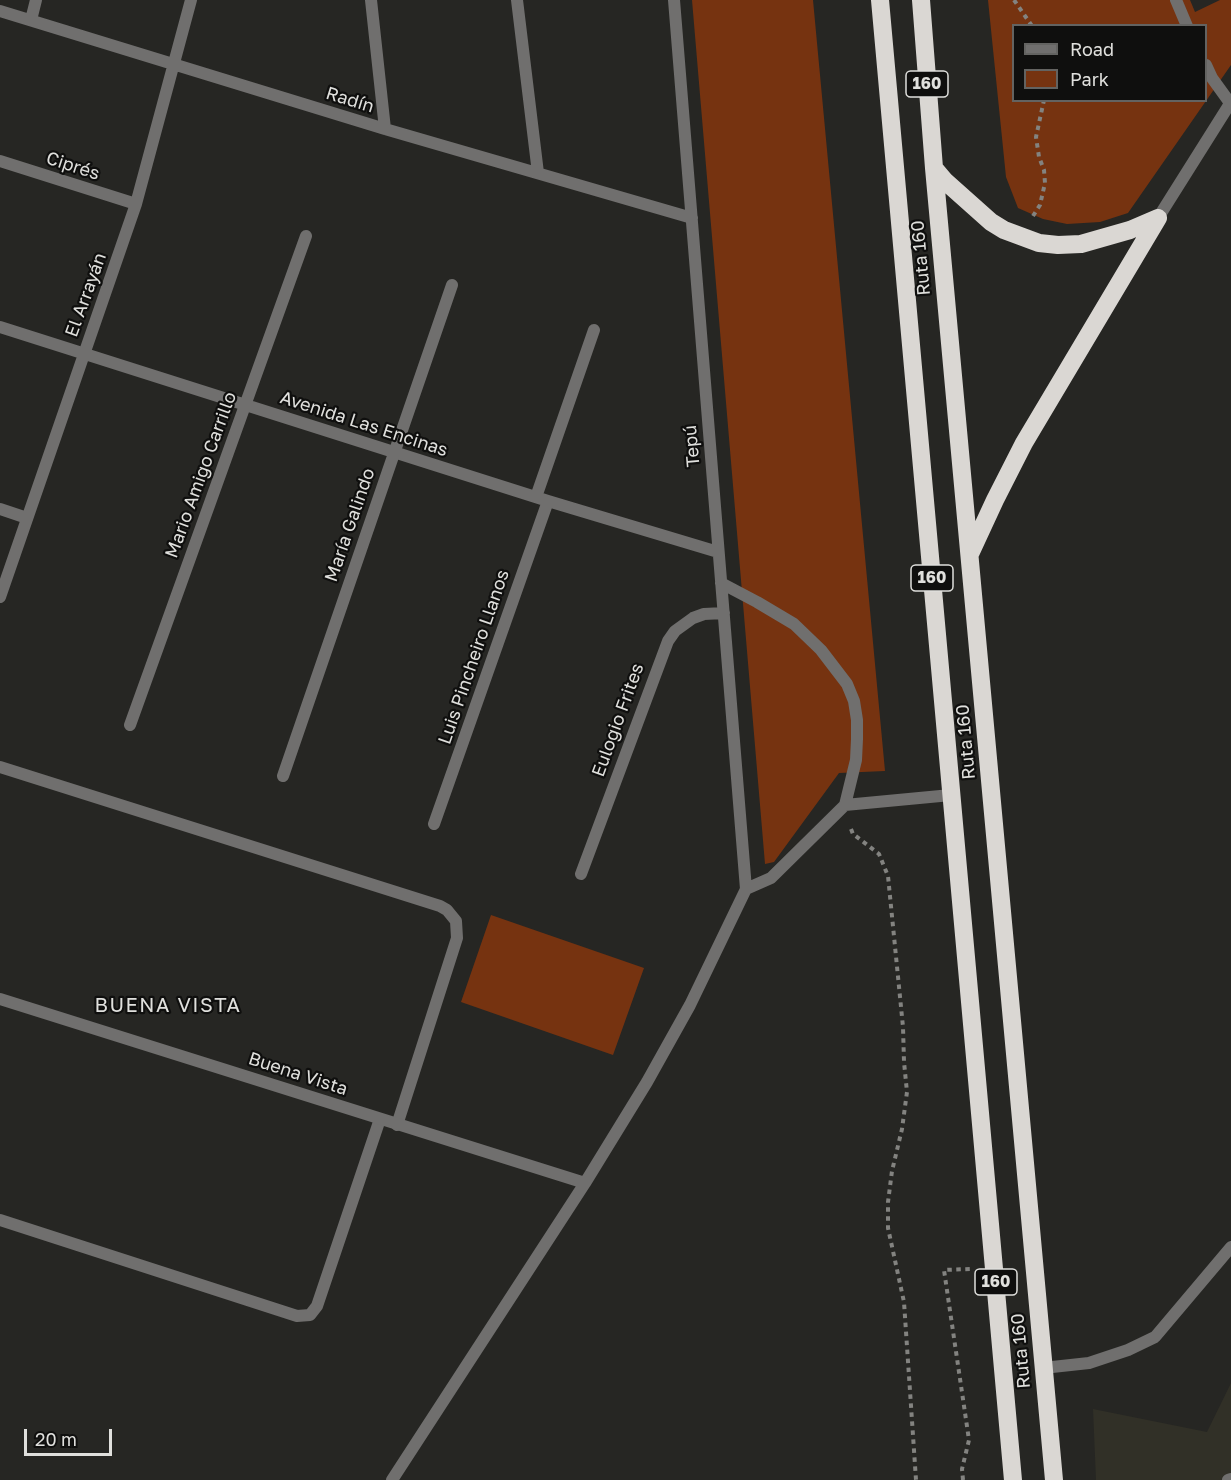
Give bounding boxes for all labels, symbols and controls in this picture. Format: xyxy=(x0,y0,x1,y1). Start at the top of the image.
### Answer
legend xyxy=(1012,24,1207,102)
text: Road xyxy=(1070,38,1114,60)
text: Park xyxy=(1070,68,1109,90)
road number: 160 xyxy=(906,71,948,97)
street label: Radín xyxy=(323,82,377,118)
street label: Ciprés xyxy=(44,147,102,185)
street label: Ruta 160 xyxy=(907,219,935,297)
street label: El Arrayán xyxy=(61,250,111,340)
street label: Avenida Las Encinas xyxy=(277,387,451,461)
street label: Mario Amigo Carrillo xyxy=(161,389,241,561)
street label: Tepú xyxy=(679,424,705,468)
street label: María Galindo xyxy=(320,465,380,585)
road number: 160 xyxy=(911,565,953,591)
street label: Luis Pincheiro Llanos xyxy=(434,567,514,747)
street label: Eulogio Frites xyxy=(587,660,649,780)
street label: Ruta 160 xyxy=(952,703,980,781)
district label: BUENA VISTA xyxy=(95,994,241,1018)
street label: Buena Vista xyxy=(246,1048,350,1100)
road number: 160 xyxy=(975,1269,1017,1295)
street label: Ruta 160 xyxy=(1007,1312,1035,1390)
scale bar xyxy=(27,1417,116,1455)
text: 20 m xyxy=(35,1428,77,1450)

